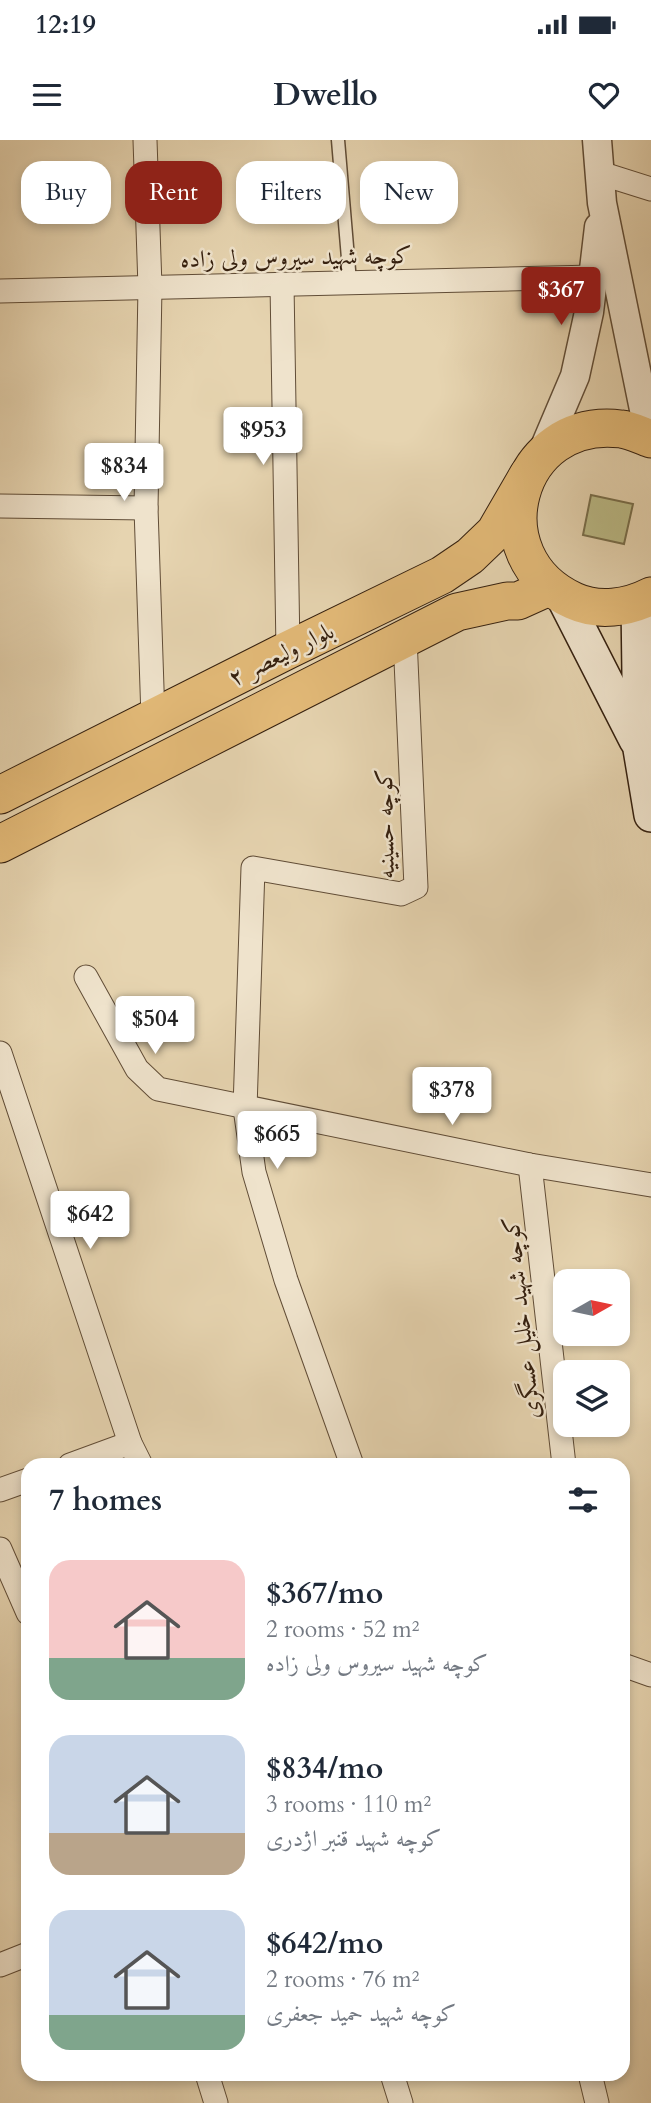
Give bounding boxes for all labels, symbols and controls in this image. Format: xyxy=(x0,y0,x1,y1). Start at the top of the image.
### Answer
text: 12:19 xyxy=(35,7,96,42)
text: Dwello xyxy=(273,73,378,117)
icon: menu xyxy=(28,76,66,114)
icon: heart xyxy=(585,76,623,114)
chip: Buy xyxy=(21,161,111,224)
chip: Rent xyxy=(125,161,222,224)
chip: Filters xyxy=(236,161,346,224)
chip: New xyxy=(360,161,458,224)
street label: کوچه شهید سیروس ولی زاده xyxy=(180,239,412,276)
pin: $367 xyxy=(520,268,602,327)
text: $367 xyxy=(537,274,585,305)
pin: $953 xyxy=(222,408,304,467)
text: $953 xyxy=(239,414,287,445)
pin: $834 xyxy=(83,444,165,503)
text: $834 xyxy=(100,450,148,481)
street label: بلوار ولیعصر ۲ xyxy=(223,615,340,694)
street label: کوچه حسینیه xyxy=(368,769,403,879)
pin: $504 xyxy=(114,996,196,1056)
text: $504 xyxy=(131,1003,179,1034)
pin: $378 xyxy=(411,1068,493,1127)
text: $378 xyxy=(428,1074,476,1105)
pin: $665 xyxy=(236,1112,318,1171)
text: $665 xyxy=(253,1118,301,1149)
pin: $642 xyxy=(49,1192,131,1251)
text: $642 xyxy=(66,1198,114,1229)
street label: کوچه شهید خلیل عسگری xyxy=(494,1215,549,1421)
north arrow xyxy=(553,1269,630,1346)
map controls xyxy=(553,1269,630,1437)
button: layers xyxy=(553,1360,630,1437)
text: 7 homes xyxy=(49,1480,162,1521)
icon: filters xyxy=(564,1481,602,1519)
text: $367/mo xyxy=(266,1573,383,1614)
icon: home xyxy=(105,1588,189,1672)
text: 2 rooms · 52 m² xyxy=(266,1614,419,1645)
text: کوچه شهید سیروس ولی زاده xyxy=(266,1648,488,1679)
text: $834/mo xyxy=(266,1748,383,1789)
icon: home xyxy=(105,1763,189,1847)
text: 3 rooms · 110 m² xyxy=(266,1789,431,1820)
text: کوچه شهید قنبر اژدری xyxy=(266,1823,442,1854)
text: $642/mo xyxy=(266,1923,383,1964)
icon: home xyxy=(105,1938,189,2022)
text: 2 rooms · 76 m² xyxy=(266,1964,419,1995)
text: کوچه شهید حمید جعفری xyxy=(266,1998,456,2029)

